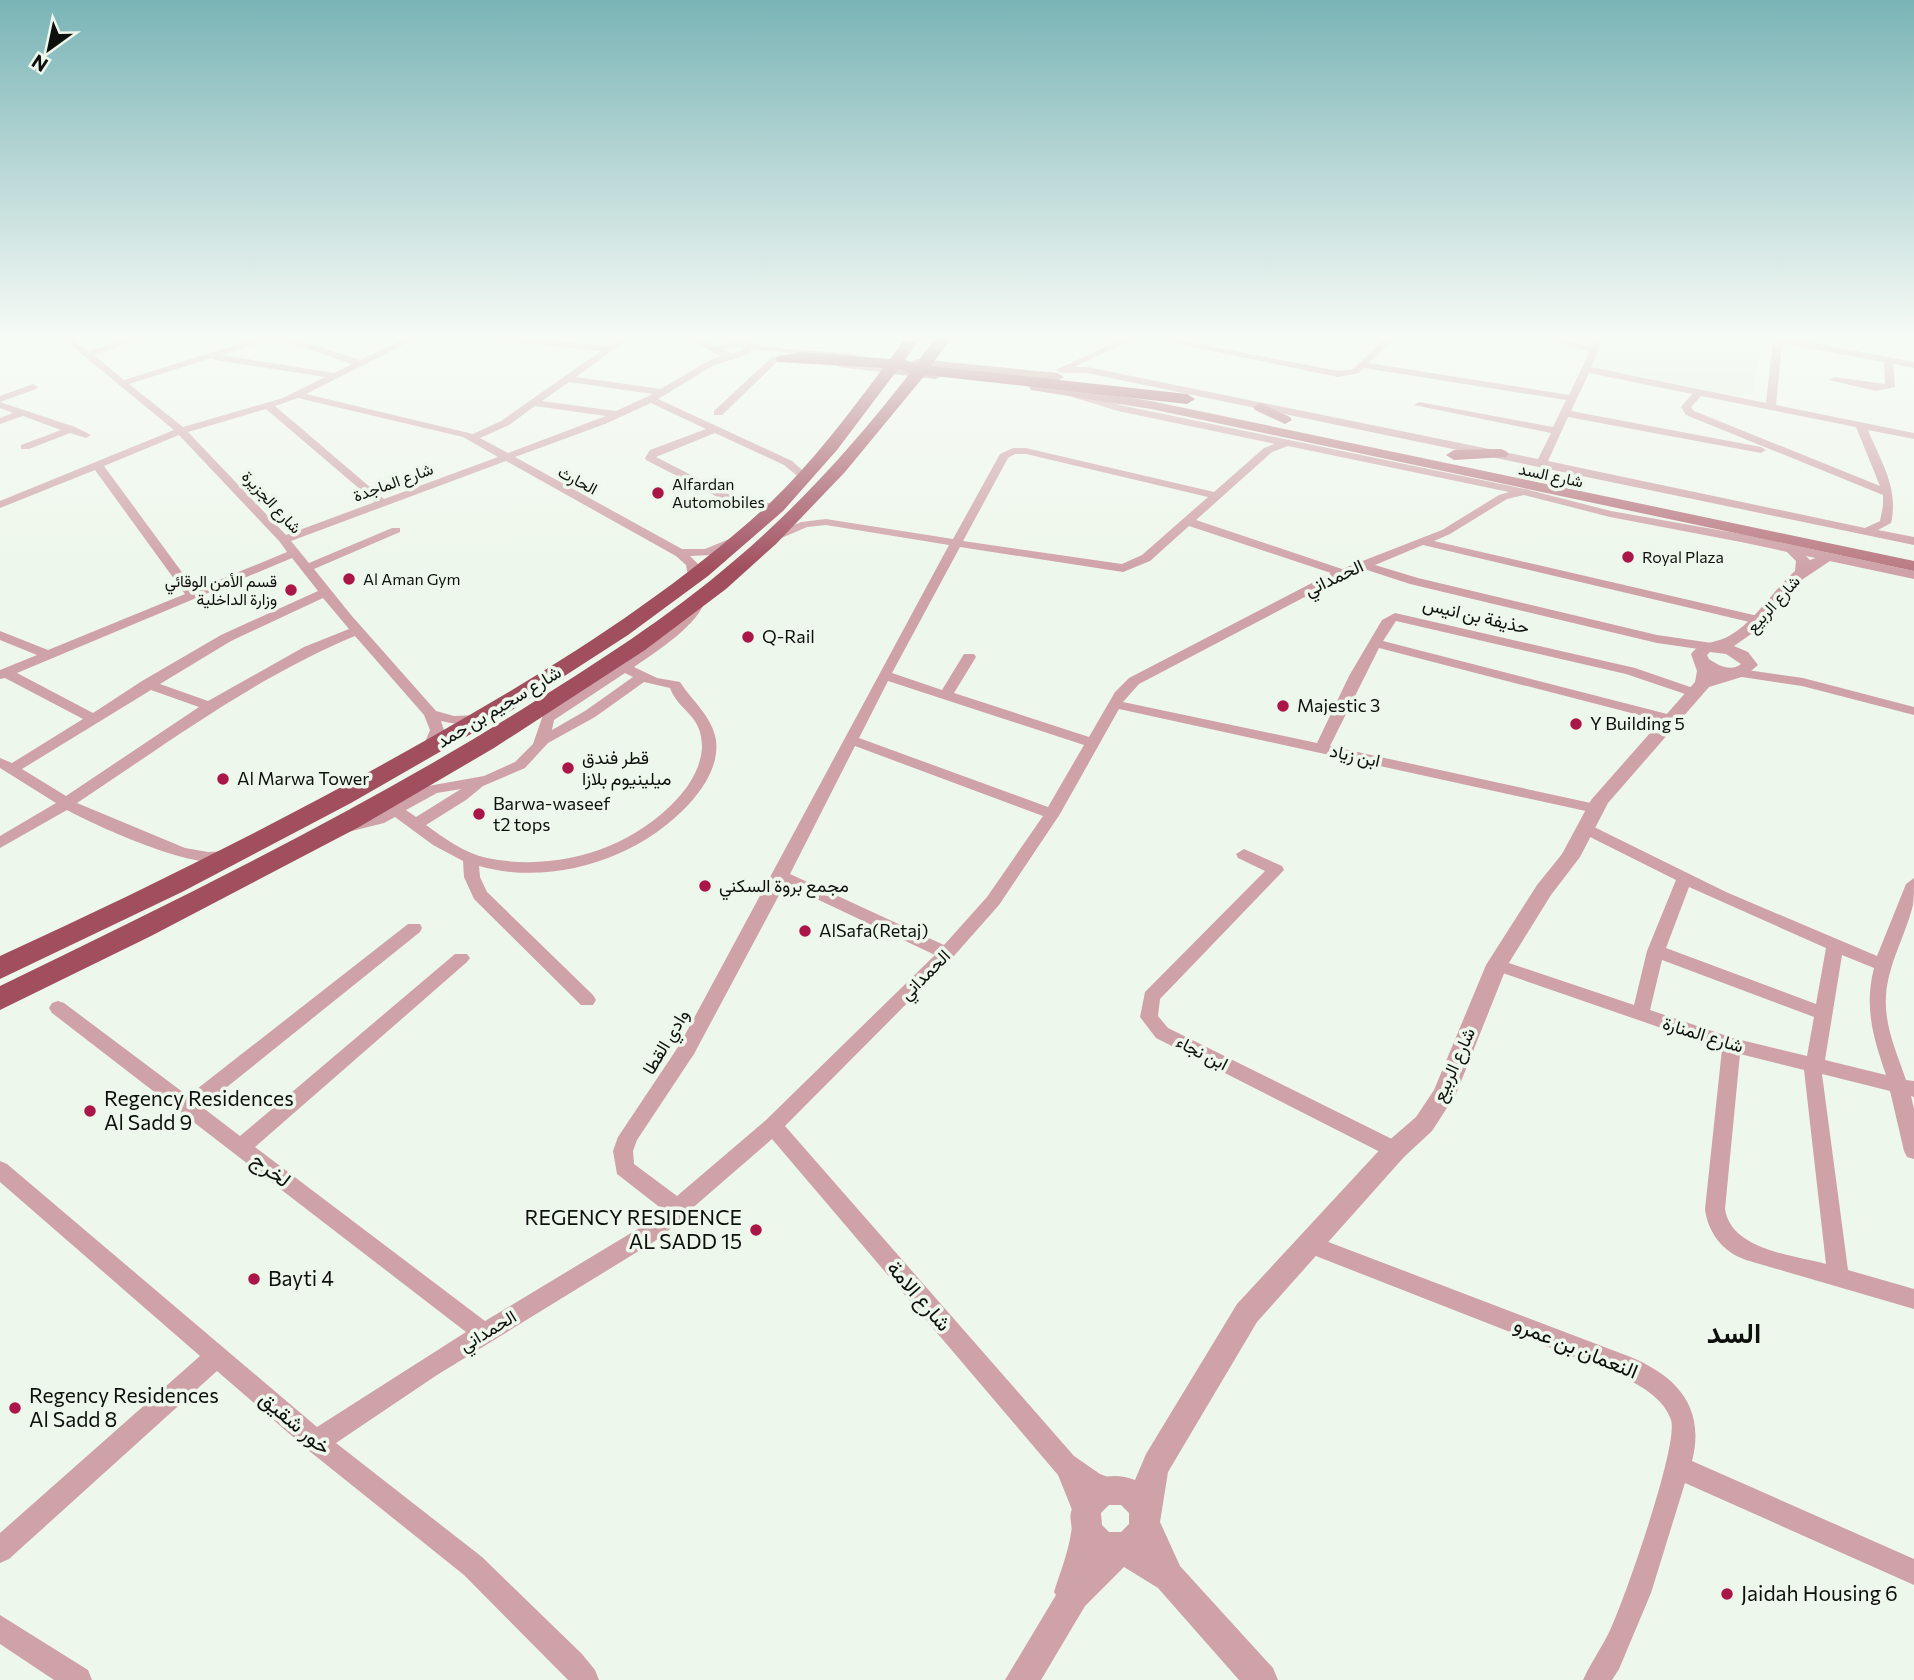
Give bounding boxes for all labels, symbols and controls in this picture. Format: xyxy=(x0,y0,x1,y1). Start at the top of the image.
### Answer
north arrow xyxy=(14,14,84,84)
text: N xyxy=(27,50,52,77)
street label: شارع الماجدة xyxy=(350,458,436,508)
street label: شارع السد xyxy=(1516,458,1585,494)
street label: الحارث xyxy=(554,461,601,499)
street label: شارع الجزيرة xyxy=(236,466,306,539)
place label: Alfardan Automobiles xyxy=(672,474,765,511)
marker: Alfardan Automobiles xyxy=(650,485,666,501)
place label: Royal Plaza xyxy=(1642,547,1724,566)
marker: Royal Plaza xyxy=(1620,549,1636,565)
street label: الحمداني xyxy=(1301,554,1369,605)
place label: Al Aman Gym xyxy=(363,569,460,588)
place label: قسم الأمن الوقائي وزارة الداخلية xyxy=(165,571,277,610)
marker: Al Aman Gym xyxy=(341,571,357,587)
street label: شارع الربيع xyxy=(1742,571,1805,638)
marker: قسم الأمن الوقائي وزارة الداخلية xyxy=(283,582,299,598)
street label: حذيفة بن انيس xyxy=(1421,592,1532,639)
place label: Q-Rail xyxy=(762,625,815,647)
marker: Q-Rail xyxy=(740,629,756,645)
street label: شارع سحيم بن حمد xyxy=(432,660,566,754)
place label: Majestic 3 xyxy=(1297,694,1380,716)
marker: Majestic 3 xyxy=(1275,698,1291,714)
place label: Y Building 5 xyxy=(1590,712,1685,734)
marker: Y Building 5 xyxy=(1568,716,1584,732)
street label: ابن زياد xyxy=(1328,739,1382,772)
place label: قطر فندق ميلينيوم بلازا xyxy=(582,746,671,791)
marker: قطر فندق ميلينيوم بلازا xyxy=(560,760,576,776)
place label: Al Marwa Tower xyxy=(237,767,370,789)
marker: Al Marwa Tower xyxy=(215,771,231,787)
place label: Barwa-waseef t2 tops xyxy=(493,792,611,835)
marker: Barwa-waseef t2 tops xyxy=(471,806,487,822)
place label: مجمع بروة السكني xyxy=(719,874,849,901)
marker: مجمع بروة السكني xyxy=(697,878,713,894)
place label: AlSafa(Retaj) xyxy=(819,919,928,941)
marker: AlSafa(Retaj) xyxy=(797,923,813,939)
street label: الحمداني xyxy=(894,944,958,1008)
street label: وادي القطا xyxy=(637,1005,697,1081)
street label: شارع المنارة xyxy=(1660,1011,1746,1059)
street label: شارع الربيع xyxy=(1427,1024,1481,1106)
street label: ابن نجاء xyxy=(1172,1030,1232,1075)
place label: Regency Residences Al Sadd 9 xyxy=(104,1085,294,1134)
marker: Regency Residences Al Sadd 9 xyxy=(82,1103,98,1119)
street label: لخرج xyxy=(246,1146,296,1194)
place label: REGENCY RESIDENCE AL SADD 15 xyxy=(524,1204,742,1253)
marker: REGENCY RESIDENCE AL SADD 15 xyxy=(748,1222,764,1238)
street label: شارع الامة xyxy=(881,1255,957,1337)
place label: Bayti 4 xyxy=(268,1265,334,1290)
marker: Bayti 4 xyxy=(246,1271,262,1287)
street label: الحمداني xyxy=(455,1305,523,1360)
street label: النعمان بن عمرو xyxy=(1510,1310,1642,1385)
district label: السد xyxy=(1707,1315,1761,1349)
place label: Regency Residences Al Sadd 8 xyxy=(29,1382,219,1431)
street label: خور شقيق xyxy=(254,1385,337,1460)
marker: Regency Residences Al Sadd 8 xyxy=(7,1400,23,1416)
place label: Jaidah Housing 6 xyxy=(1741,1580,1898,1605)
marker: Jaidah Housing 6 xyxy=(1719,1586,1735,1602)

